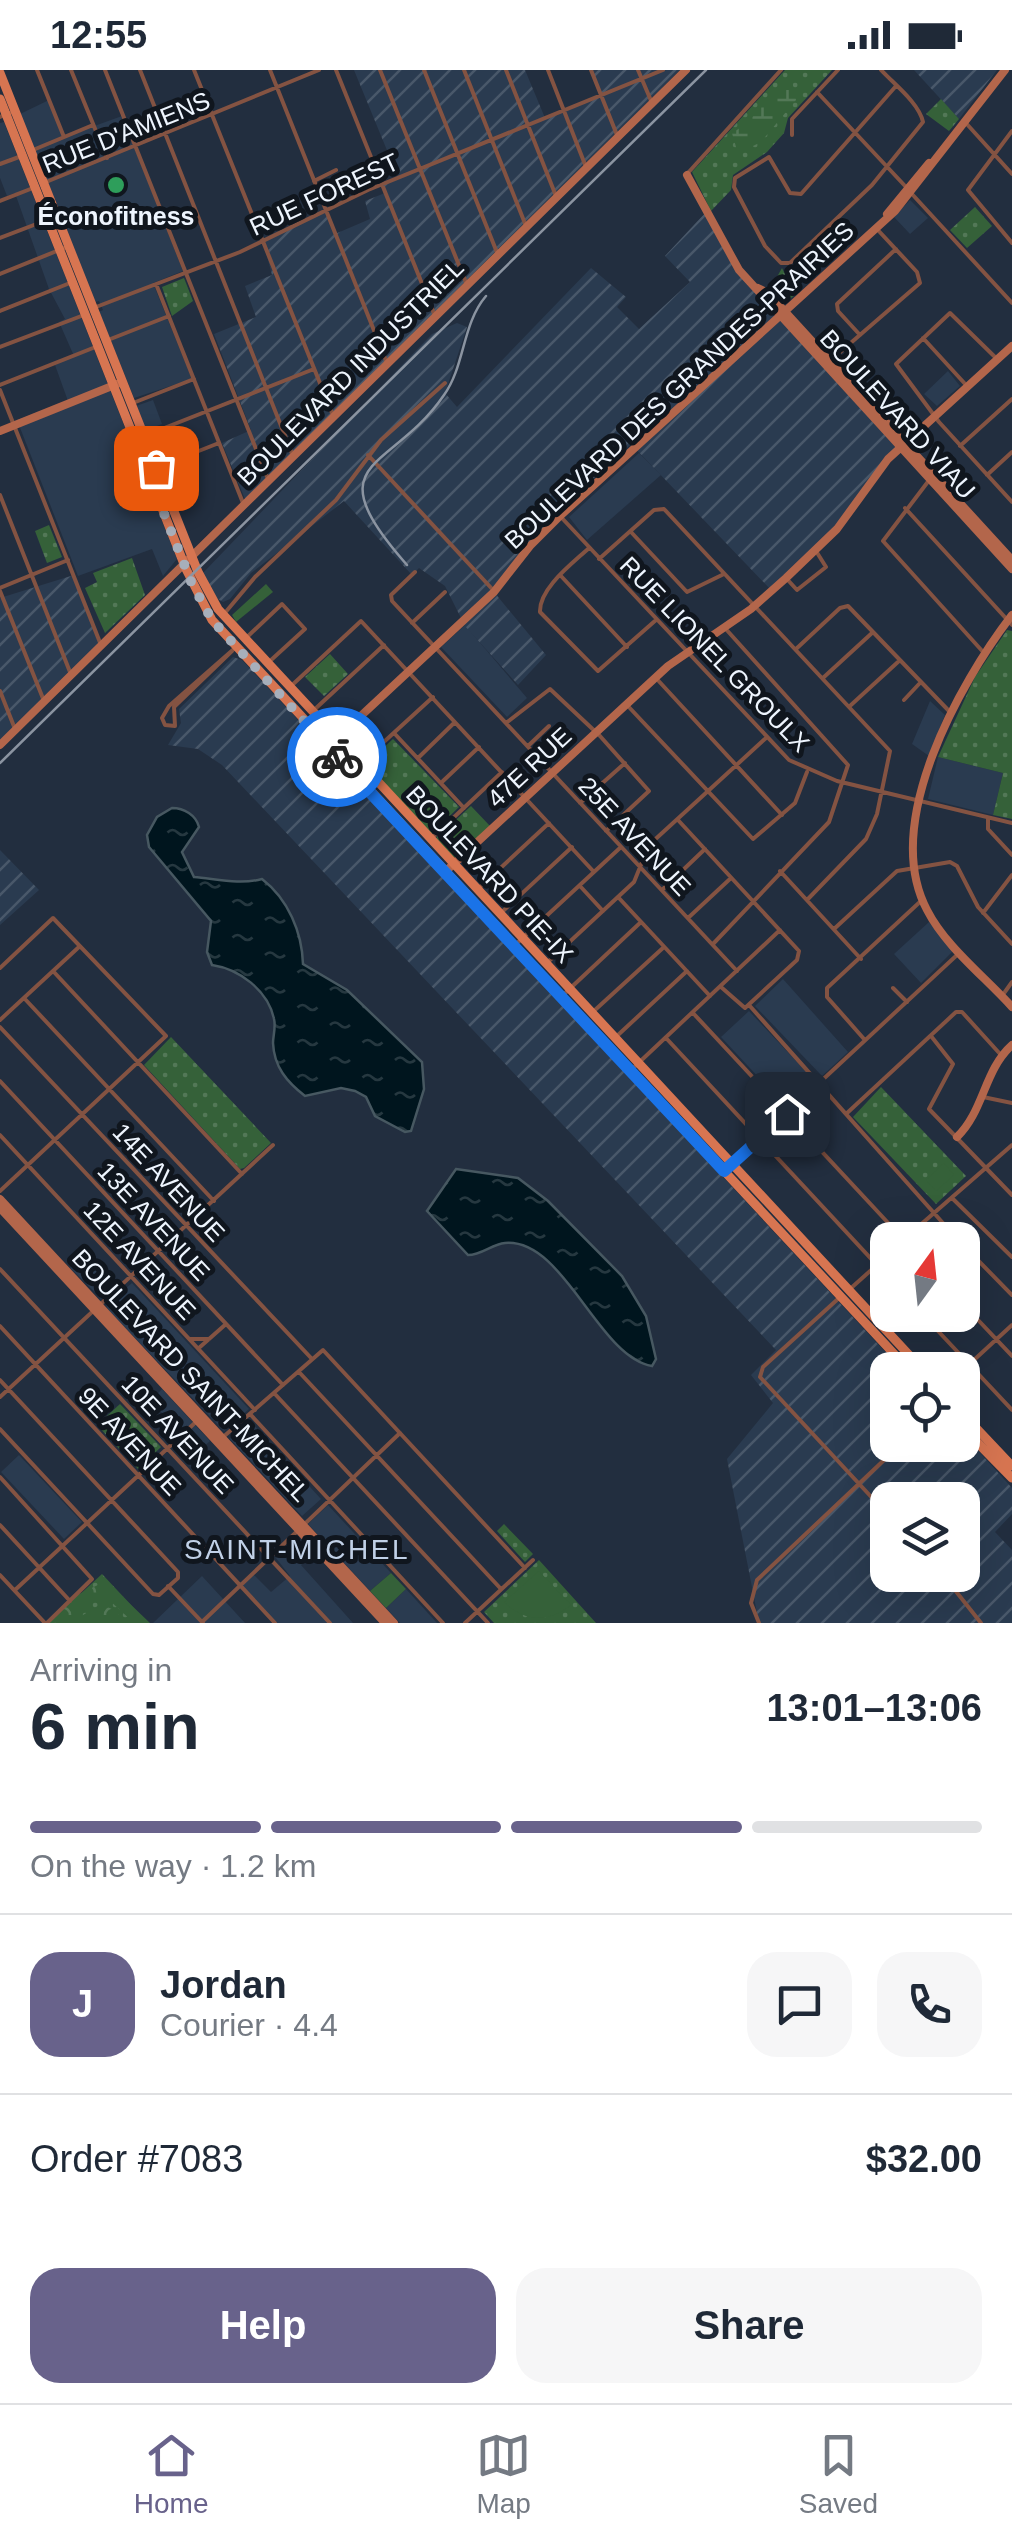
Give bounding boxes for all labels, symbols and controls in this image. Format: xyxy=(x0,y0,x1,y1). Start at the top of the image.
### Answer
text: 12:55 xyxy=(50,14,147,56)
street label: RUE D'AMIENS xyxy=(38,86,214,178)
street label: RUE FOREST xyxy=(245,147,403,241)
marker: Éconofitness xyxy=(105,174,127,196)
place label: Éconofitness xyxy=(38,202,194,230)
street label: BOULEVARD DES GRANDES-PRAIRIES xyxy=(499,216,859,554)
street label: BOULEVARD INDUSTRIEL xyxy=(231,253,469,491)
street label: BOULEVARD VIAU xyxy=(815,324,981,504)
pin xyxy=(114,426,199,511)
icon: bag xyxy=(129,441,184,496)
street label: RUE LIONEL GROULX xyxy=(615,551,816,758)
courier xyxy=(287,707,387,807)
street label: 47E RUE xyxy=(481,721,577,813)
icon: bike xyxy=(310,730,365,785)
street label: 25E AVENUE xyxy=(573,771,697,901)
street label: BOULEVARD PIE-IX xyxy=(401,780,579,968)
pin xyxy=(745,1072,830,1157)
icon: home xyxy=(760,1087,815,1142)
street label: 14E AVENUE xyxy=(107,1117,231,1247)
street label: 13E AVENUE xyxy=(92,1156,216,1286)
street label: 12E AVENUE xyxy=(78,1195,202,1325)
north arrow xyxy=(870,1222,980,1332)
map controls xyxy=(870,1222,980,1592)
street label: BOULEVARD SAINT-MICHEL xyxy=(67,1243,315,1507)
button: locate xyxy=(870,1352,980,1462)
street label: 10E AVENUE xyxy=(116,1369,240,1499)
street label: 9E AVENUE xyxy=(73,1381,187,1501)
button: layers xyxy=(870,1482,980,1592)
district label: SAINT-MICHEL xyxy=(184,1534,410,1565)
text: Arriving in xyxy=(30,1652,172,1688)
text: 13:01–13:06 xyxy=(766,1687,982,1729)
text: 6 min xyxy=(30,1690,200,1763)
text: On the way · 1.2 km xyxy=(30,1848,316,1884)
button: chat xyxy=(747,1952,852,2057)
button: phone xyxy=(877,1952,982,2057)
text: Jordan xyxy=(160,1964,287,2006)
text: J xyxy=(72,1983,93,2025)
text: Courier · 4.4 xyxy=(160,2007,338,2043)
text: Order #7083 xyxy=(30,2138,243,2180)
text: $32.00 xyxy=(866,2138,982,2180)
button: Help xyxy=(30,2268,496,2383)
button: Share xyxy=(516,2268,982,2383)
tab: Home xyxy=(134,2428,209,2520)
tab: Map xyxy=(476,2428,531,2520)
tab: Saved xyxy=(799,2428,878,2520)

